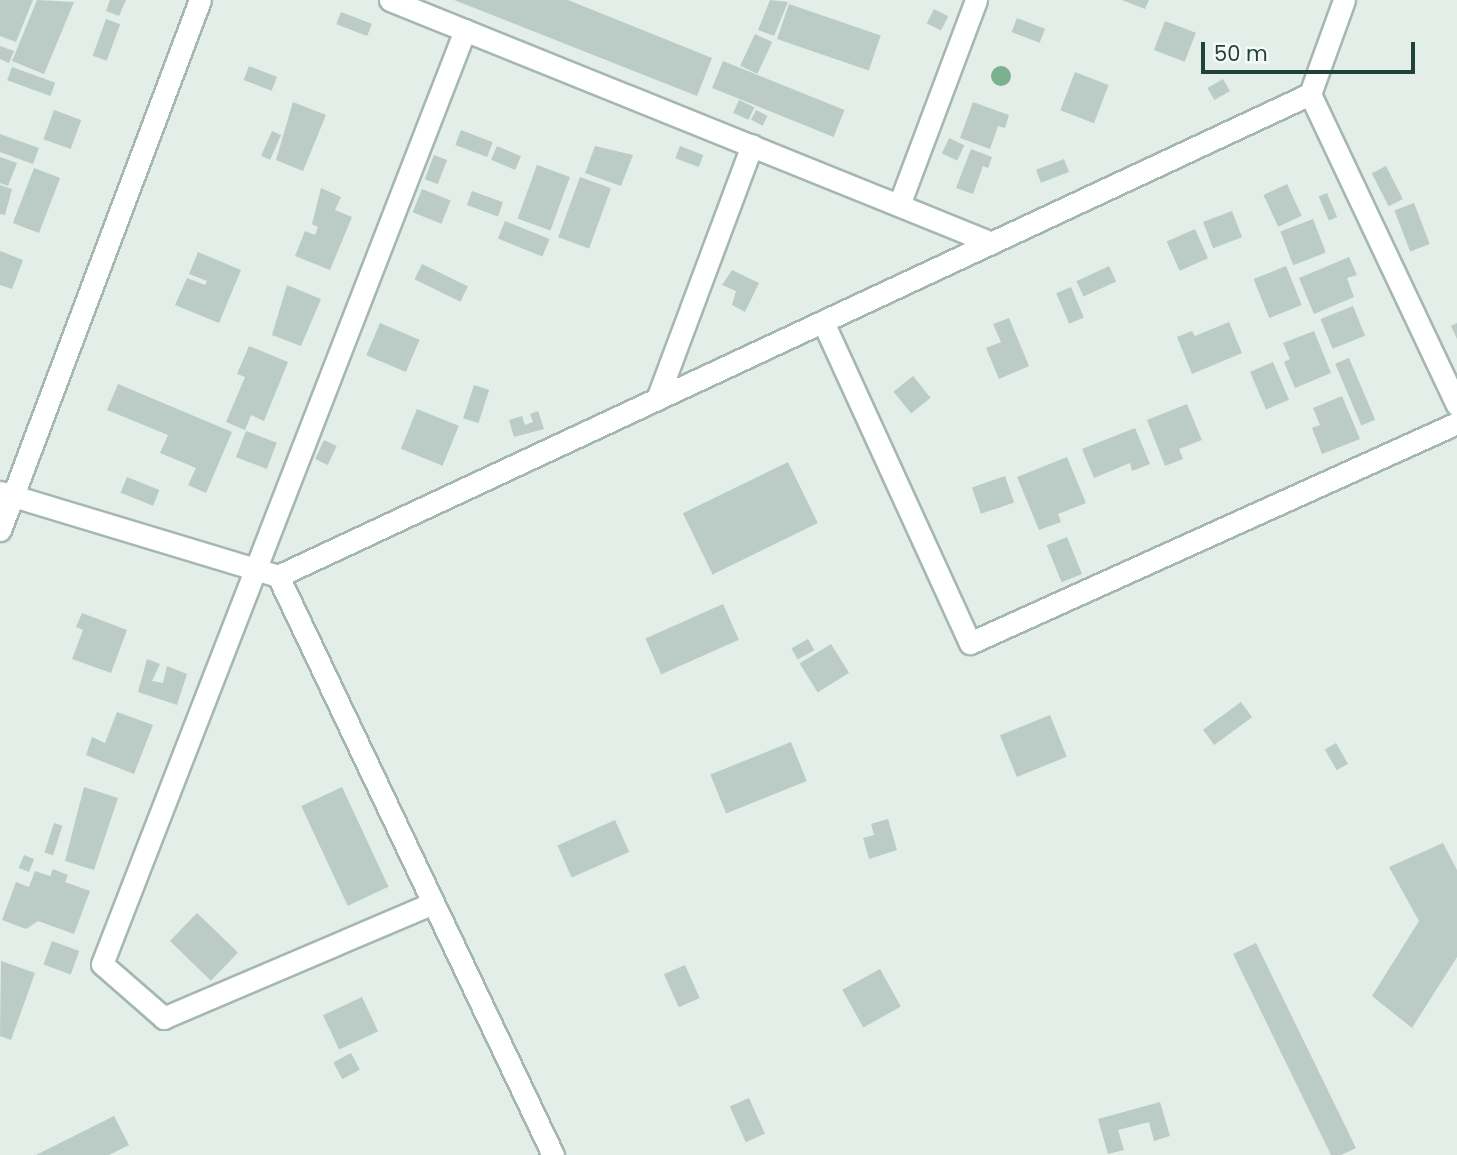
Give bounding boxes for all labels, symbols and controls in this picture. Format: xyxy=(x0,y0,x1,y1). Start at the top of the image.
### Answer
scale bar xyxy=(1205,28,1418,72)
text: 50 m xyxy=(1214,39,1268,68)

